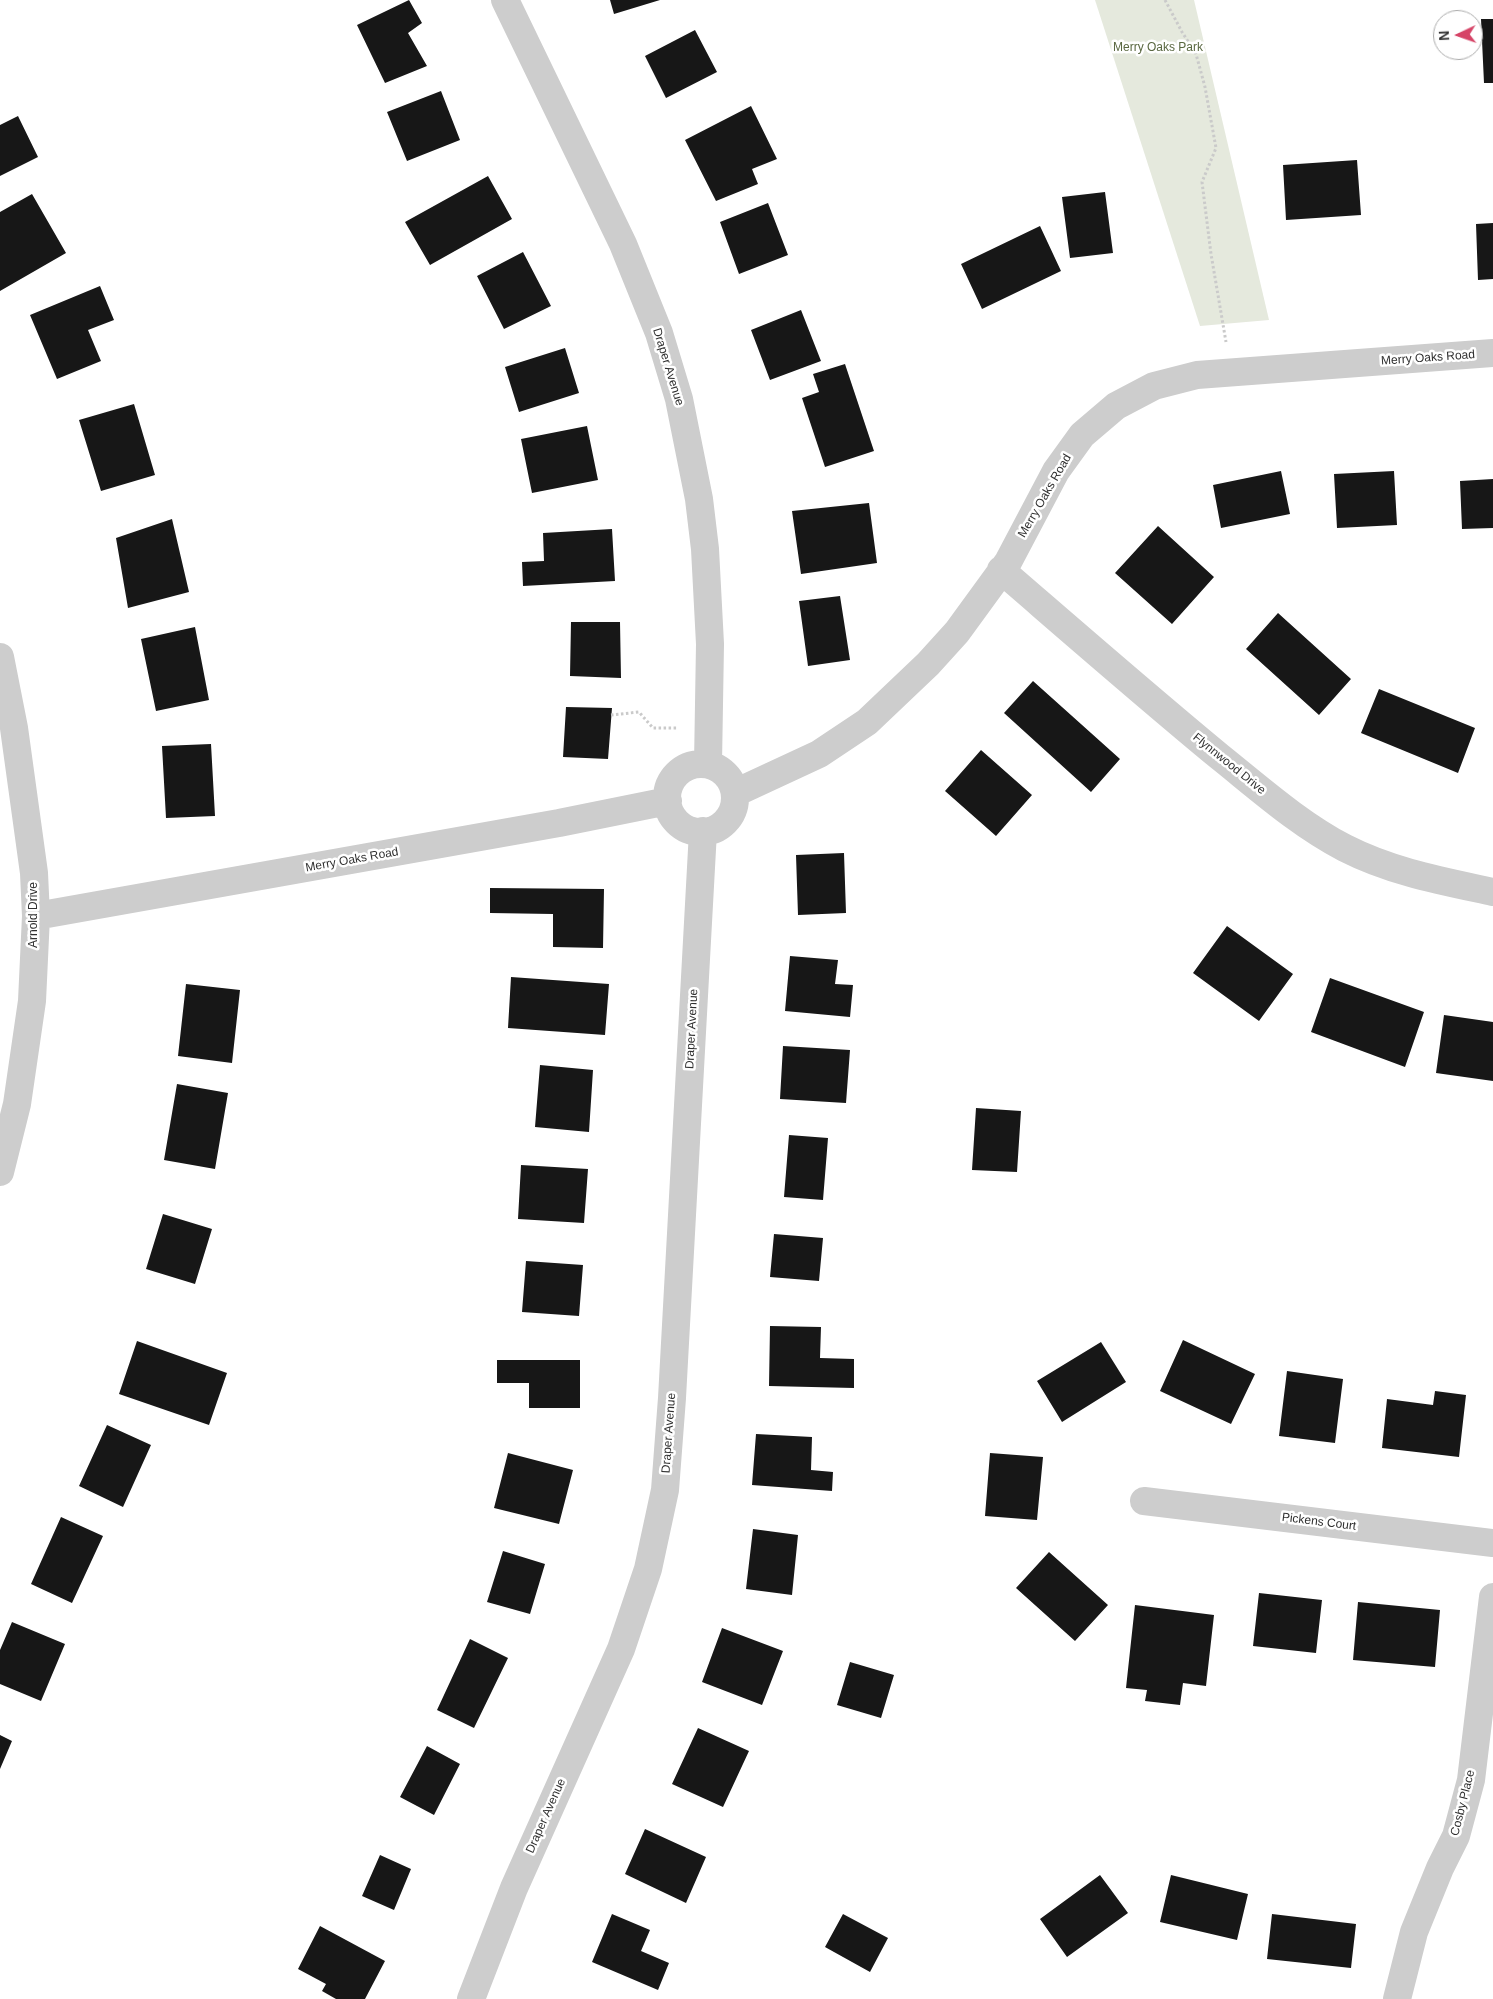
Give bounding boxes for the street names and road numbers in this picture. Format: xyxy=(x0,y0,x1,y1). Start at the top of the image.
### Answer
street label: Draper Avenue xyxy=(649,326,687,408)
street label: Merry Oaks Road xyxy=(1381,348,1475,368)
street label: Merry Oaks Road xyxy=(1015,452,1075,540)
street label: Flynnwood Drive xyxy=(1190,730,1268,798)
street label: Merry Oaks Road xyxy=(304,845,400,875)
street label: Arnold Drive xyxy=(27,882,41,948)
street label: Draper Avenue xyxy=(683,988,701,1070)
street label: Draper Avenue xyxy=(659,1392,679,1474)
street label: Pickens Court xyxy=(1281,1510,1357,1534)
street label: Cosby Place xyxy=(1448,1769,1478,1837)
street label: Draper Avenue xyxy=(523,1776,569,1856)

